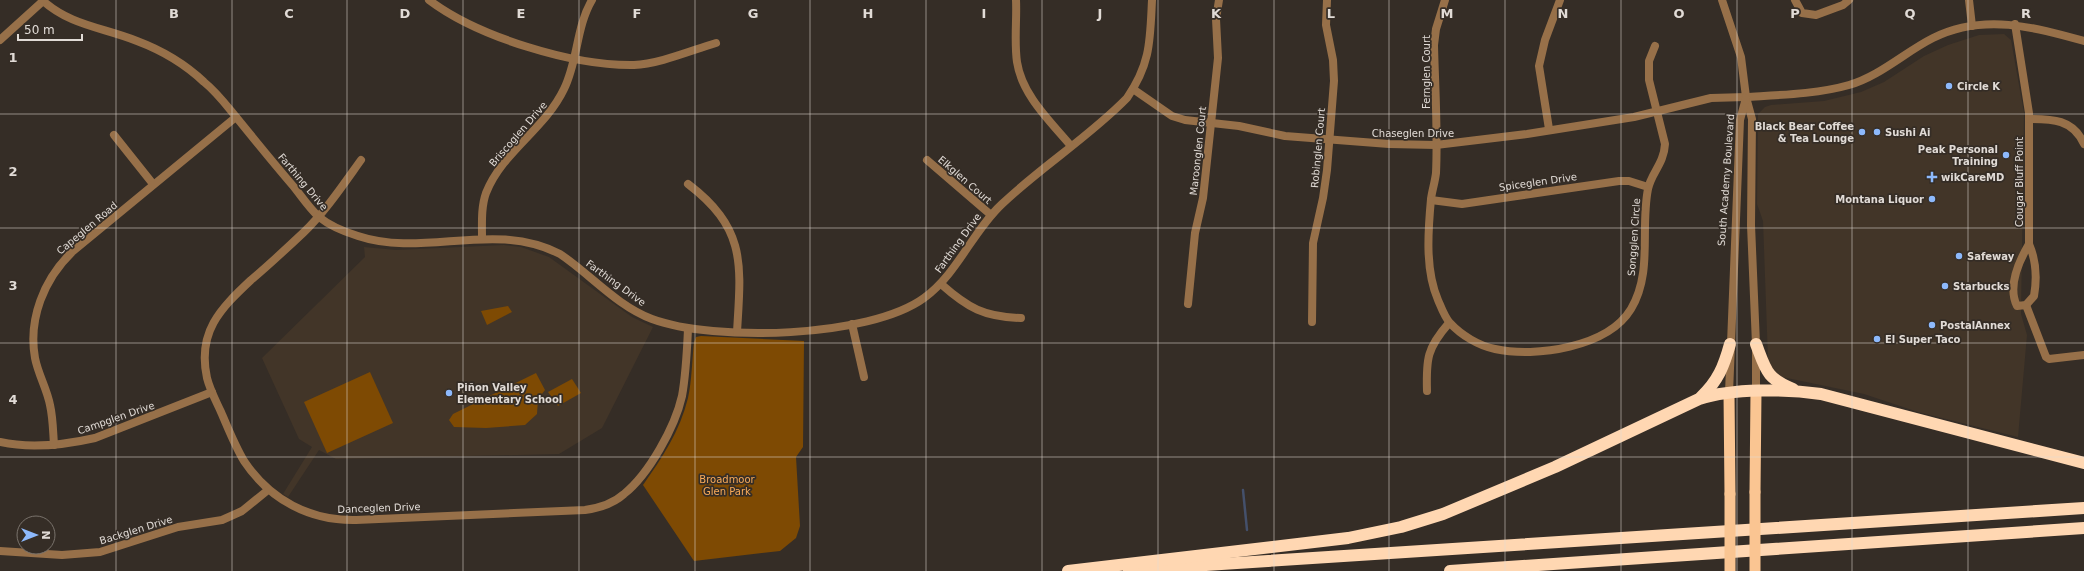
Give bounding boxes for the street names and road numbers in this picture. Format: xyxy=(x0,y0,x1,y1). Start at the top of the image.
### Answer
street label: Fernglen Court xyxy=(1421,35,1432,109)
street label: Briscoglen Drive xyxy=(487,99,549,169)
street label: Maroonglen Court xyxy=(1188,106,1208,196)
street label: Robinglen Court xyxy=(1309,107,1327,189)
street label: South Academy Boulevard xyxy=(1716,114,1736,246)
street label: Chaseglen Drive xyxy=(1372,128,1454,139)
street label: Cougar Bluff Point xyxy=(2014,137,2025,227)
street label: Farthing Drive xyxy=(276,151,330,213)
street label: Elkglen Court xyxy=(936,154,994,206)
street label: Spiceglen Drive xyxy=(1498,171,1578,193)
street label: Songglen Circle xyxy=(1626,198,1642,276)
street label: Capeglen Road xyxy=(55,200,119,256)
street label: Farthing Drive xyxy=(933,211,983,275)
street label: Farthing Drive xyxy=(584,258,648,308)
street label: Campglen Drive xyxy=(76,400,156,436)
street label: Danceglen Drive xyxy=(337,501,421,515)
street label: Backglen Drive xyxy=(98,514,174,546)

